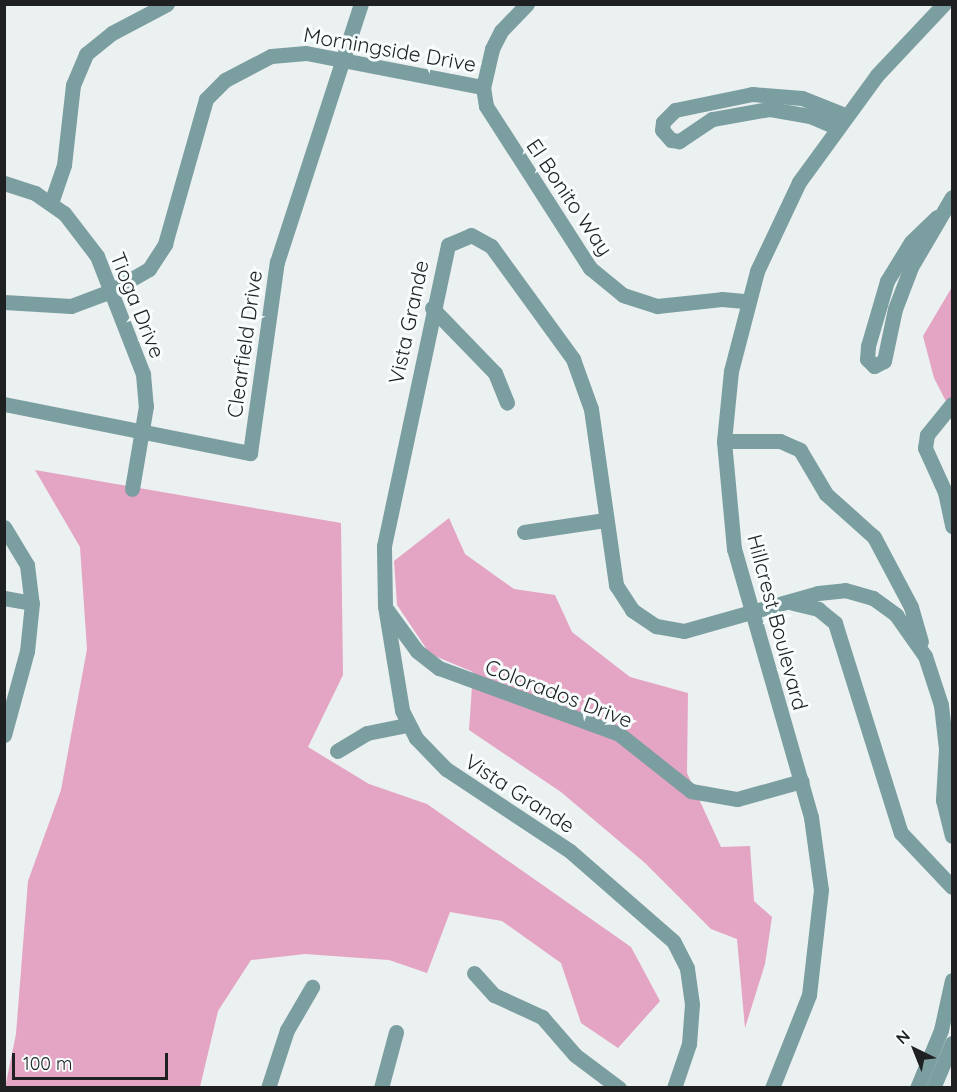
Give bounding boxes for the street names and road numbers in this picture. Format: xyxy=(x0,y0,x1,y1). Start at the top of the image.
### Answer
street label: Morningside Drive xyxy=(302,21,478,77)
street label: El Bonito Way xyxy=(522,134,618,260)
street label: Tioga Drive xyxy=(105,248,171,362)
street label: Vista Grande xyxy=(383,258,433,386)
street label: Clearfield Drive xyxy=(221,269,267,419)
street label: Hillcrest Boulevard xyxy=(742,531,814,713)
street label: Colorados Drive xyxy=(482,653,636,733)
street label: Vista Grande xyxy=(460,748,580,838)

